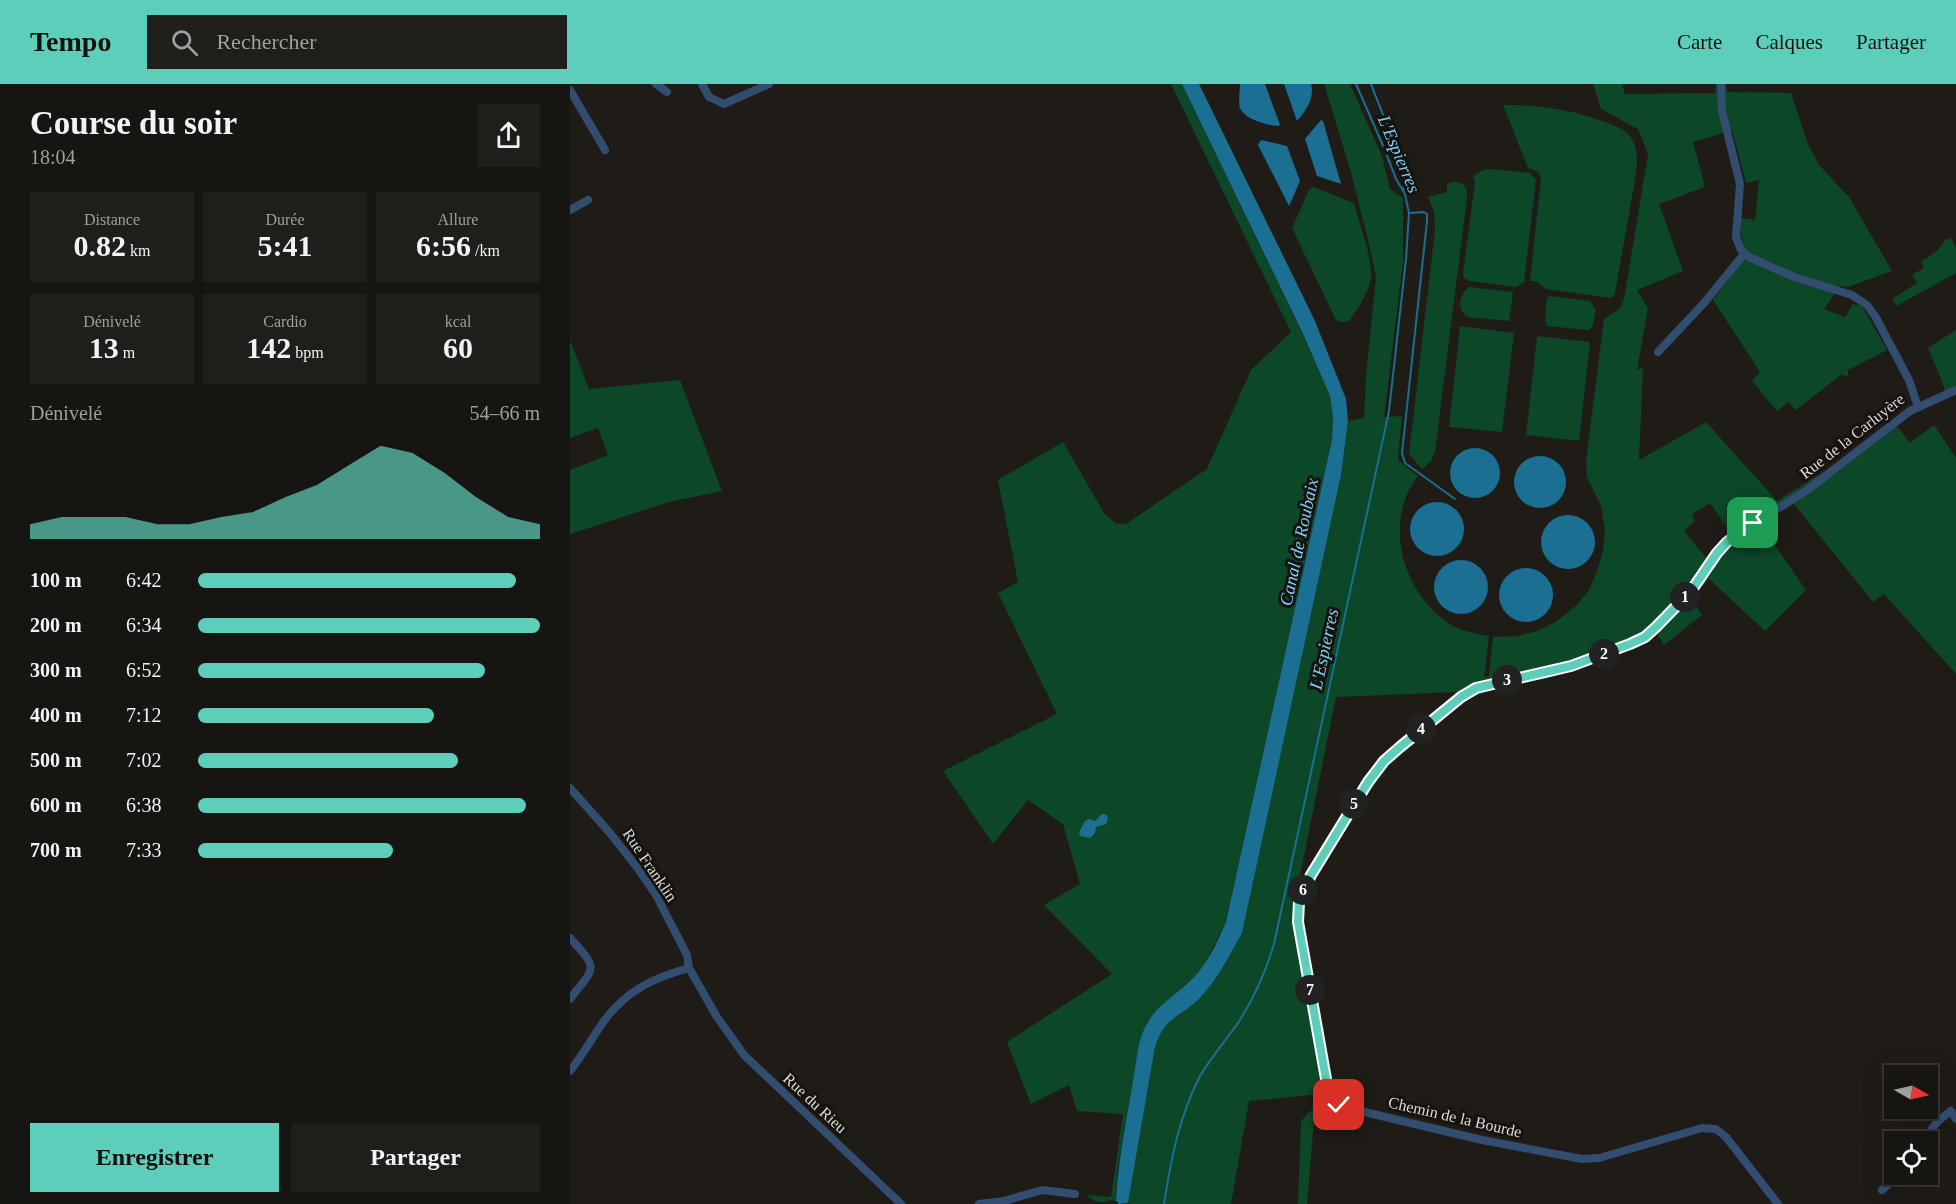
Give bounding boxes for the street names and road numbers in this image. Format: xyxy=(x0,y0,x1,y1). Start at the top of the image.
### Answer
street label: Rue de la Carluyère xyxy=(1797,390,1908,483)
street label: Rue Franklin xyxy=(619,825,681,905)
street label: Rue du Rieu xyxy=(780,1070,850,1136)
street label: Chemin de la Bourde xyxy=(1387,1093,1523,1141)

